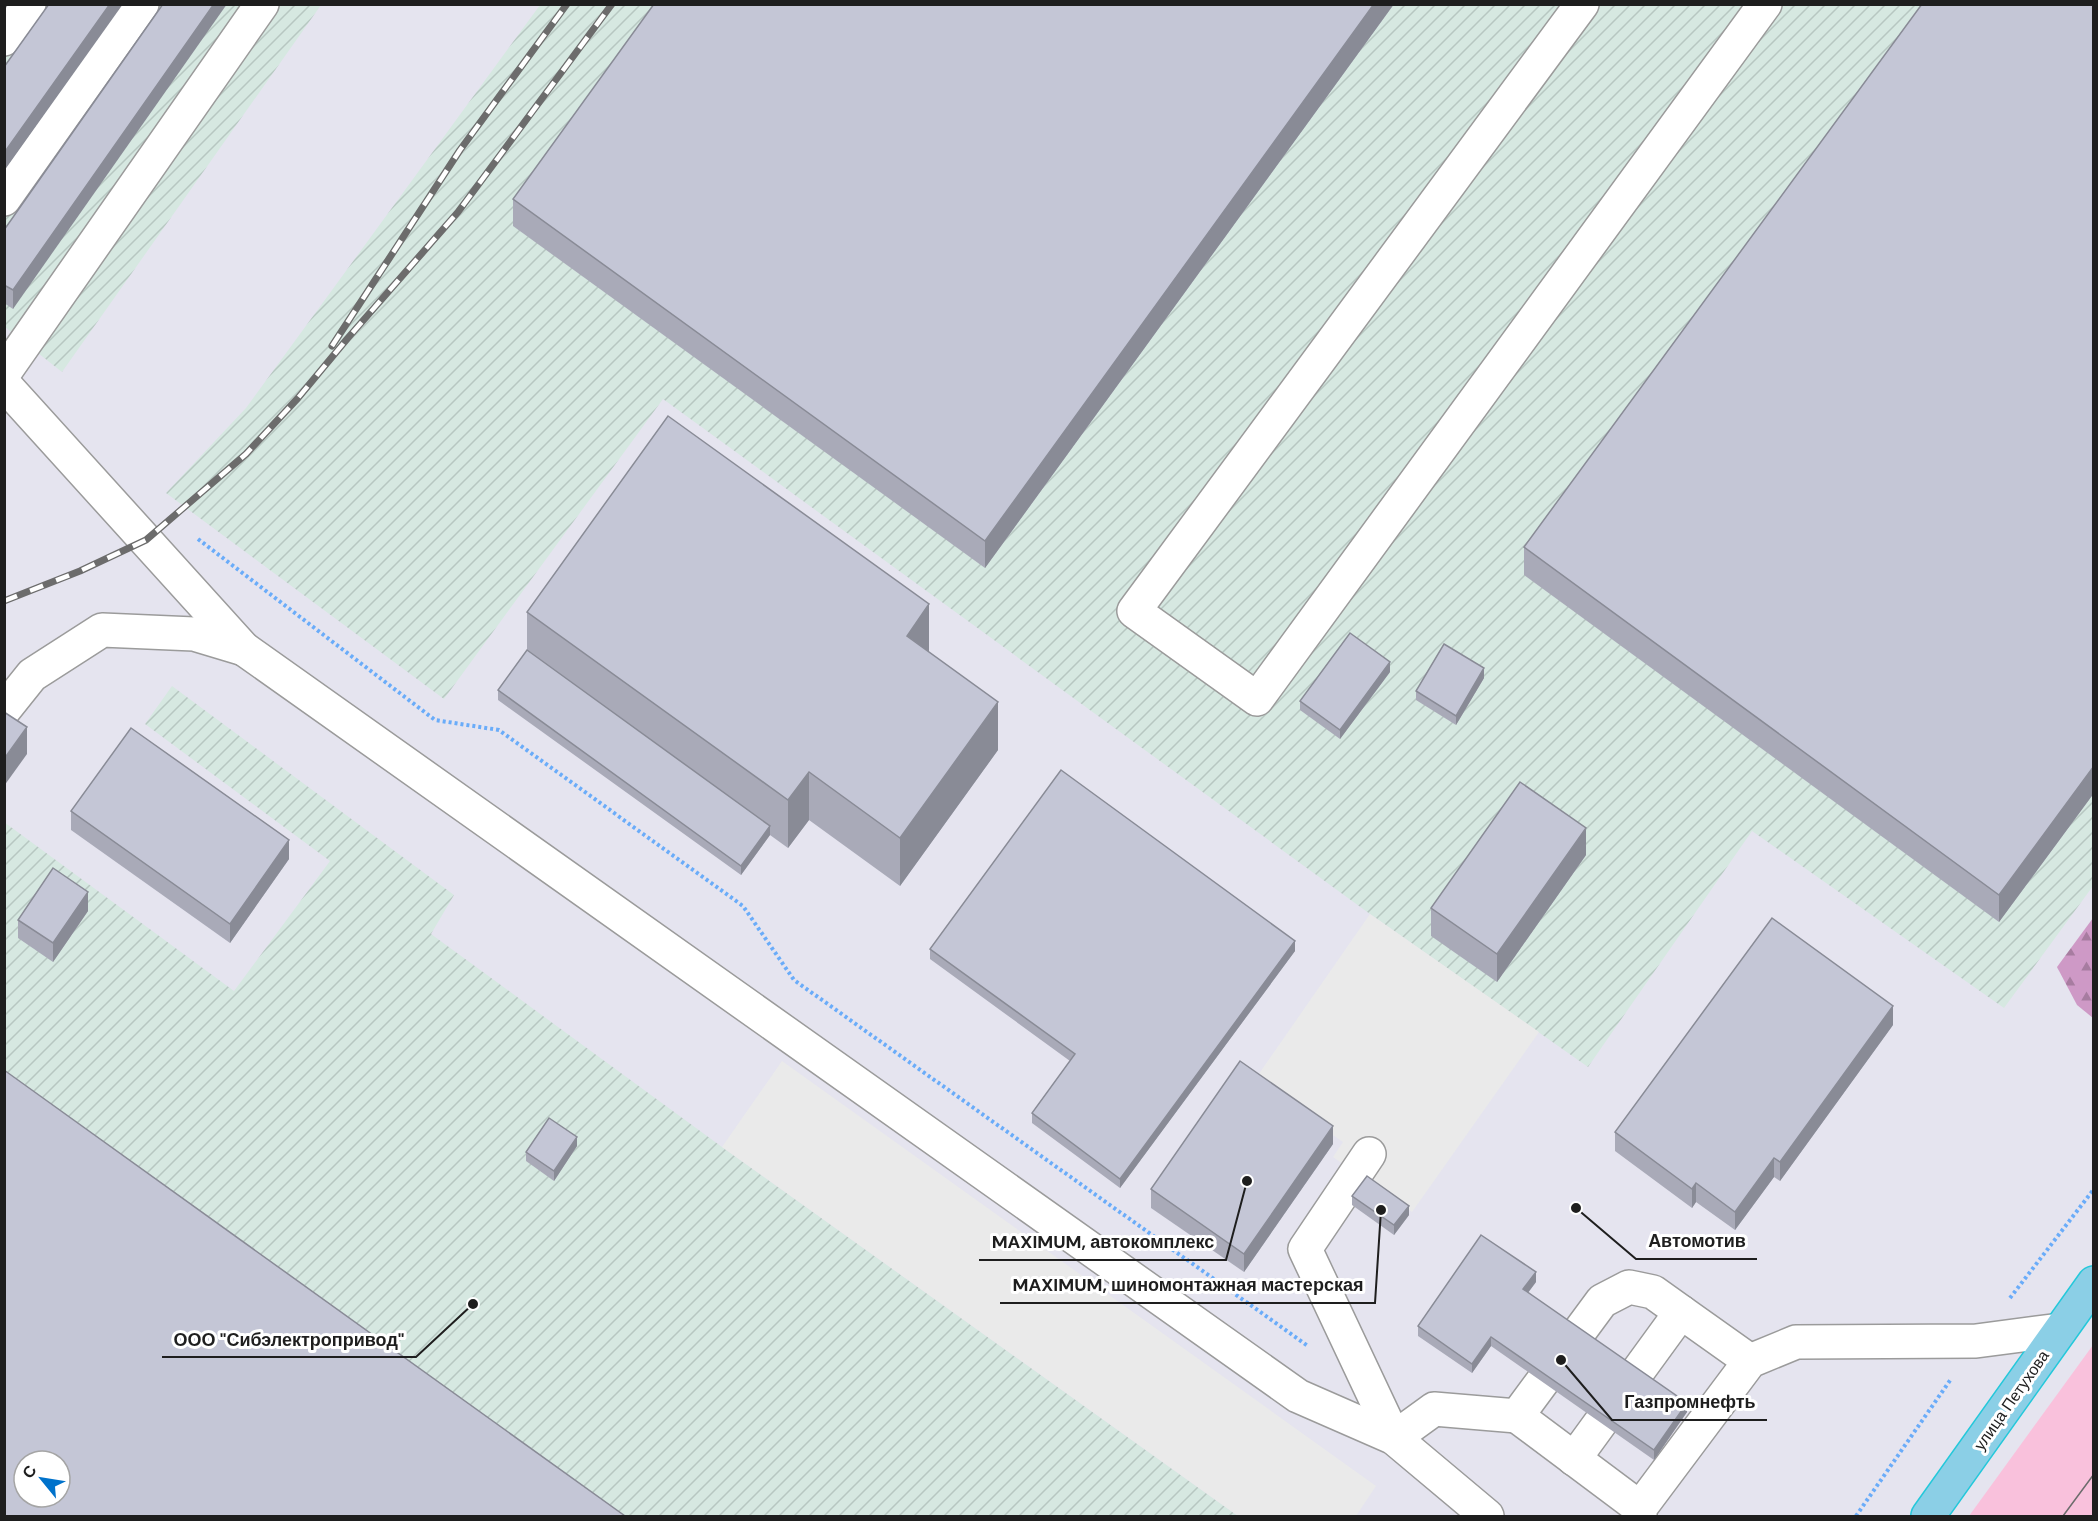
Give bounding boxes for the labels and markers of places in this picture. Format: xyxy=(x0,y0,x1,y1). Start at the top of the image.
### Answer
callout: Автомотив xyxy=(1636,1223,1757,1259)
callout: MAXIMUM, автокомплекс xyxy=(979,1224,1226,1260)
callout: MAXIMUM, шиномонтажная мастерская xyxy=(1000,1267,1375,1303)
callout: ООО "Сибэлектропривод" xyxy=(162,1321,416,1357)
callout: Газпромнефть xyxy=(1612,1384,1767,1420)

